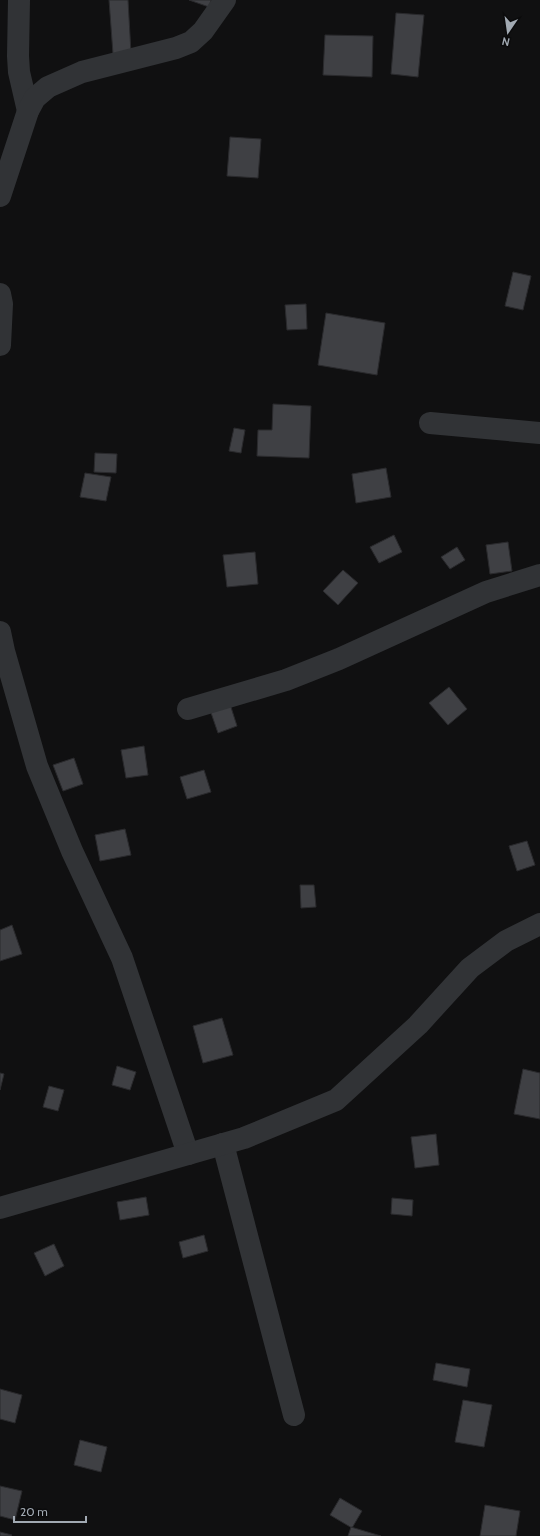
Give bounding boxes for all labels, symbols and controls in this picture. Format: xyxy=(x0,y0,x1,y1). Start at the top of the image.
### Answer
north arrow xyxy=(488,12,528,52)
text: N xyxy=(500,34,511,49)
scale bar xyxy=(14,1498,86,1524)
text: 20 m xyxy=(20,1504,48,1519)

